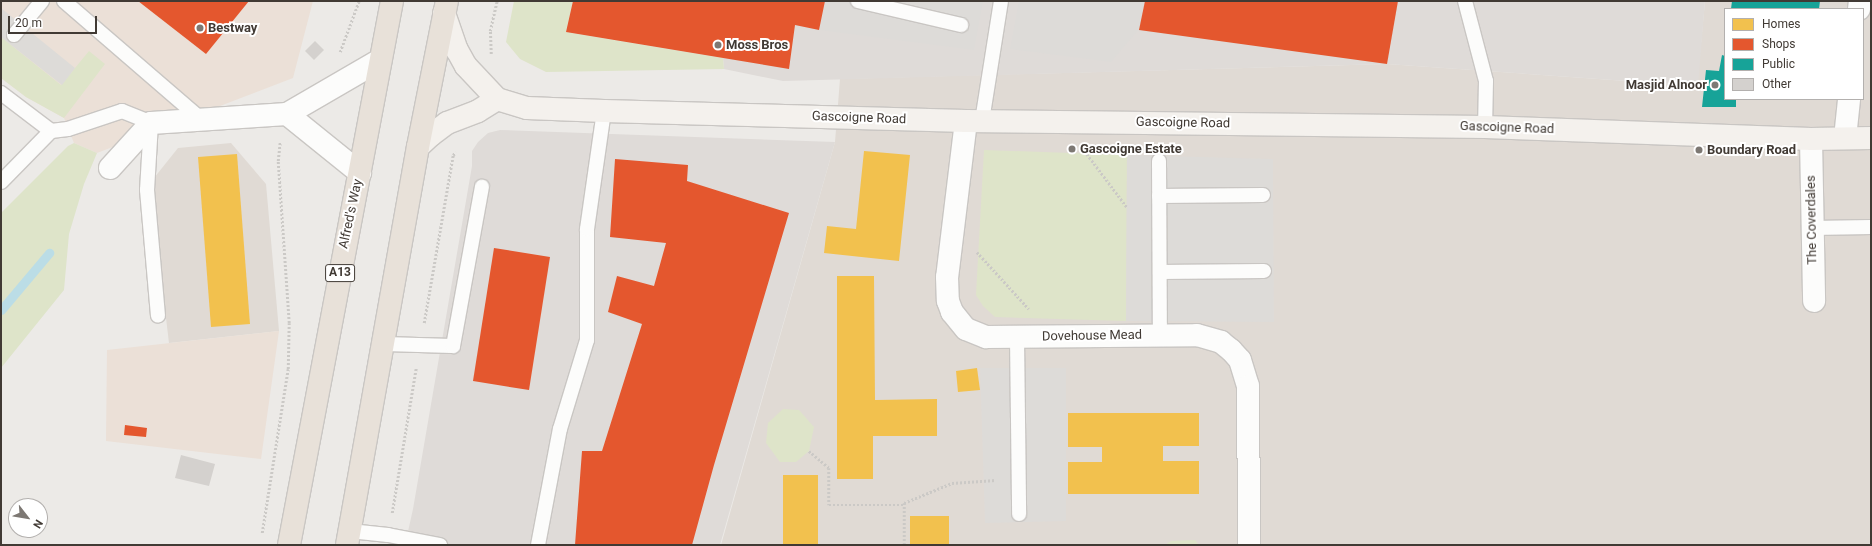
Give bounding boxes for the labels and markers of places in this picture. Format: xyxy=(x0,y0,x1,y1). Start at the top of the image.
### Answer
place label: Bestway xyxy=(208,20,257,36)
marker: Bestway xyxy=(195,23,205,33)
place label: Moss Bros xyxy=(726,37,788,53)
marker: Moss Bros xyxy=(713,40,723,50)
place label: Masjid Alnoor xyxy=(1626,77,1707,93)
marker: Masjid Alnoor xyxy=(1710,80,1720,90)
place label: Gascoigne Estate xyxy=(1080,141,1182,157)
place label: Boundary Road xyxy=(1707,142,1796,158)
marker: Gascoigne Estate xyxy=(1067,144,1077,154)
marker: Boundary Road xyxy=(1694,145,1704,155)

